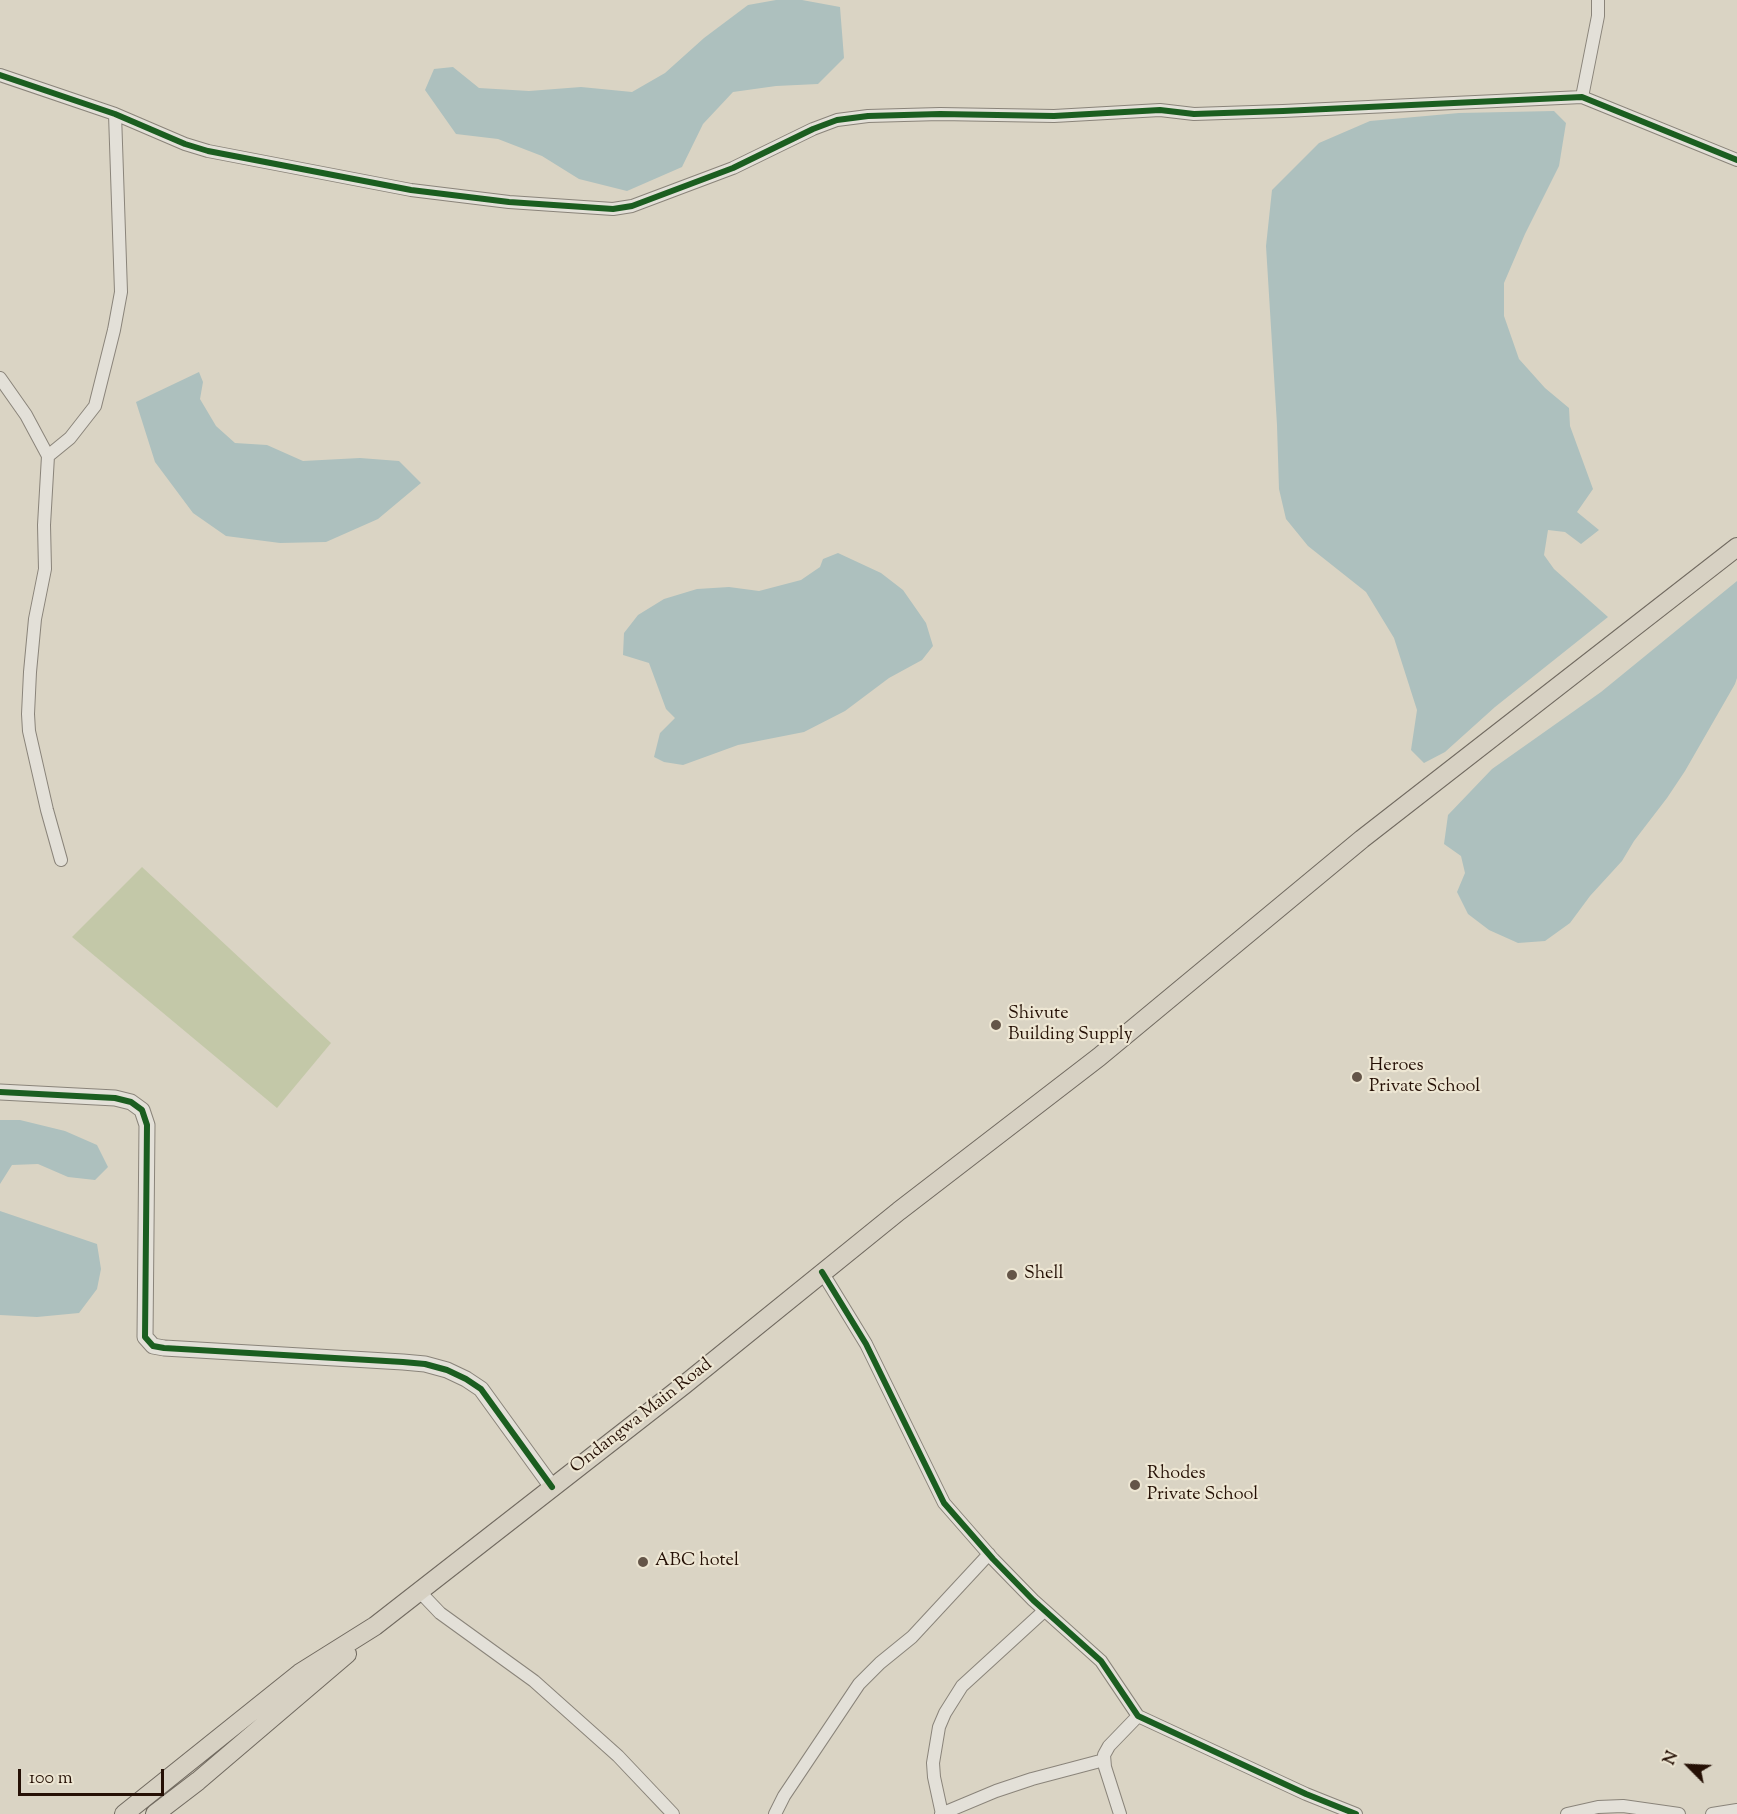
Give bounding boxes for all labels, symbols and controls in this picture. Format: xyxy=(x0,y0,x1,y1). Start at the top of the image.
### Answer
place label: Shivute Building Supply xyxy=(1008,1004,1133,1046)
marker: Shivute Building Supply xyxy=(989,1018,1003,1032)
place label: Heroes Private School xyxy=(1369,1056,1480,1098)
marker: Heroes Private School xyxy=(1350,1070,1364,1084)
place label: Shell xyxy=(1024,1264,1063,1286)
marker: Shell xyxy=(1005,1268,1019,1282)
street label: Ondangwa Main Road xyxy=(567,1355,717,1479)
place label: Rhodes Private School xyxy=(1147,1464,1258,1506)
marker: Rhodes Private School xyxy=(1128,1478,1142,1492)
place label: ABC hotel xyxy=(655,1551,739,1573)
marker: ABC hotel xyxy=(636,1555,650,1569)
north arrow xyxy=(1659,1736,1719,1796)
text: N xyxy=(1659,1748,1685,1769)
scale bar xyxy=(21,1757,166,1795)
text: 100 m xyxy=(29,1766,73,1792)

